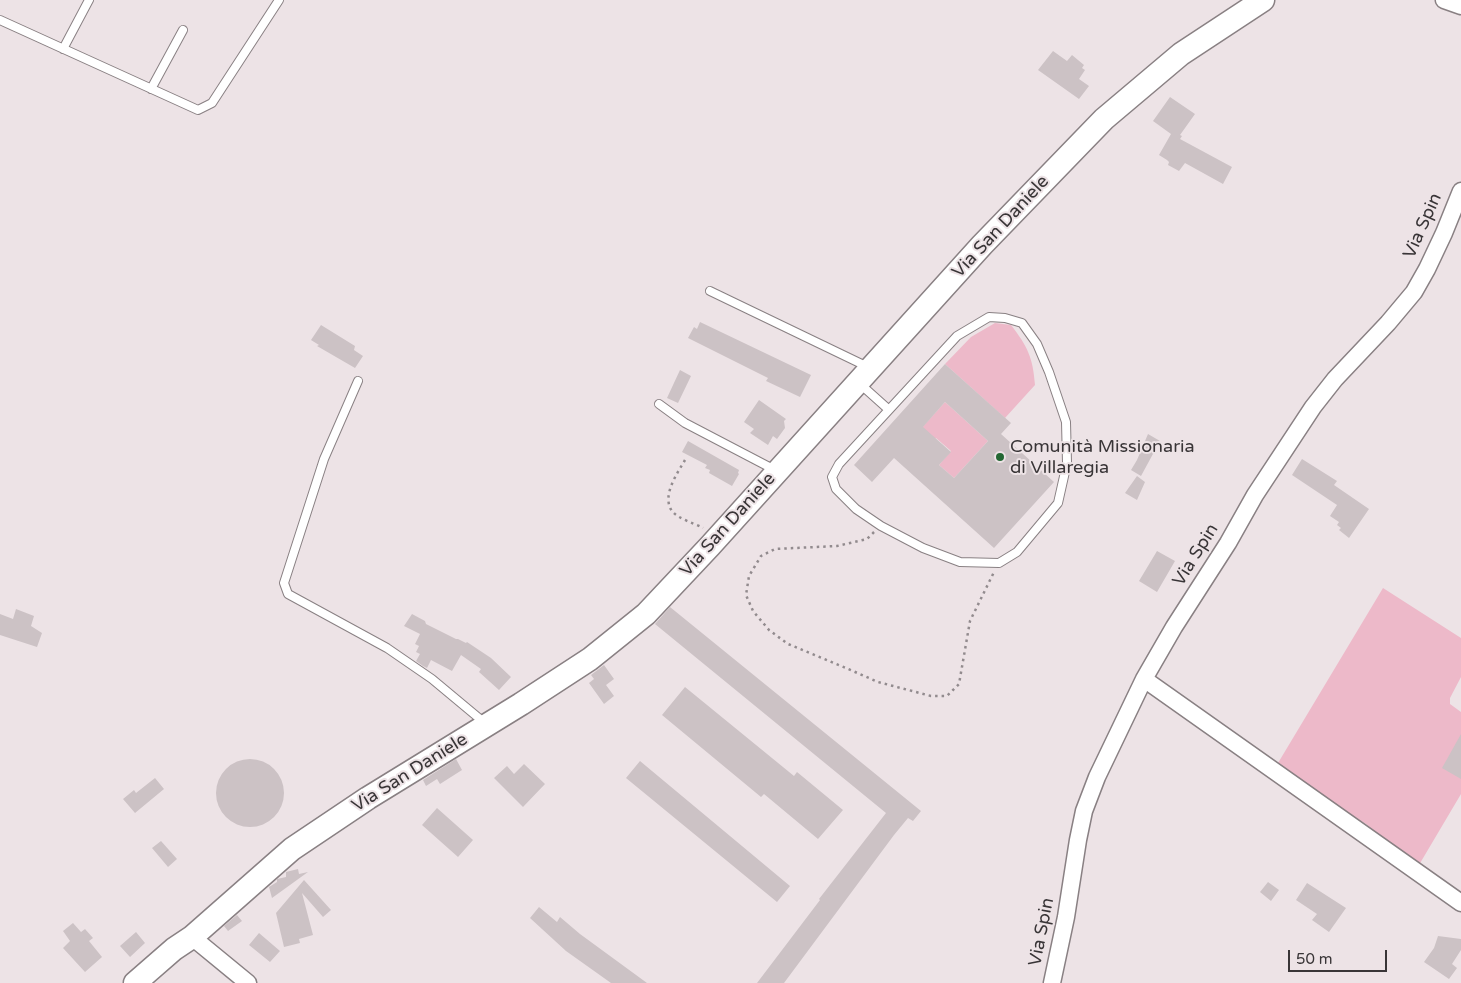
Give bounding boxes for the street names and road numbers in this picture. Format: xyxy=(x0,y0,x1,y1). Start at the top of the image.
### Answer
street label: Via San Daniele xyxy=(948,171,1054,283)
street label: Via Spin xyxy=(1399,190,1447,262)
street label: Via San Daniele xyxy=(676,469,780,581)
street label: Via Spin xyxy=(1168,520,1224,590)
street label: Via San Daniele xyxy=(348,729,472,817)
street label: Via Spin xyxy=(1025,896,1059,968)

